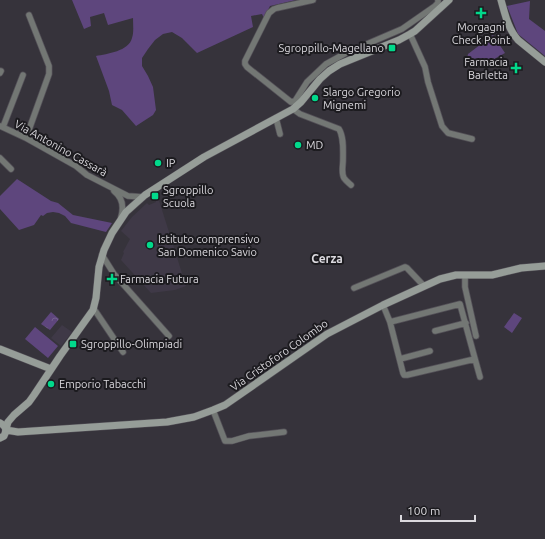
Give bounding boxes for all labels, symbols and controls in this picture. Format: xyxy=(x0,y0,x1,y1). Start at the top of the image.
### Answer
marker: Morgagni Check Point xyxy=(475,7,487,19)
place label: Morgagni Check Point xyxy=(452,21,511,46)
place label: Sgroppillo-Magellano xyxy=(279,42,384,54)
marker: Sgroppillo-Magellano xyxy=(387,43,397,53)
place label: Farmacia Barletta xyxy=(464,56,508,81)
marker: Farmacia Barletta xyxy=(511,63,521,73)
place label: Slargo Gregorio Mignemi xyxy=(323,86,400,111)
marker: Slargo Gregorio Mignemi xyxy=(310,93,320,103)
street label: Via Antonino Cassarà xyxy=(13,118,109,178)
place label: MD xyxy=(306,139,324,151)
marker: MD xyxy=(293,140,303,150)
place label: IP xyxy=(166,157,176,169)
marker: IP xyxy=(153,158,163,168)
place label: Sgroppillo Scuola xyxy=(163,184,213,209)
marker: Sgroppillo Scuola xyxy=(150,191,160,201)
place label: Istituto comprensivo San Domenico Savio xyxy=(158,233,260,258)
marker: Istituto comprensivo San Domenico Savio xyxy=(145,240,155,250)
district label: Cerza xyxy=(311,252,343,265)
place label: Farmacia Futura xyxy=(120,273,199,285)
marker: Farmacia Futura xyxy=(107,274,117,284)
street label: Via Cristoforo Colombo xyxy=(228,317,330,393)
place label: Sgroppillo-Olimpiadi xyxy=(81,338,182,350)
marker: Sgroppillo-Olimpiadi xyxy=(68,339,78,349)
place label: Emporio Tabacchi xyxy=(59,378,146,390)
marker: Emporio Tabacchi xyxy=(46,379,56,389)
scale bar xyxy=(401,497,475,523)
text: 100 m xyxy=(407,504,440,517)

